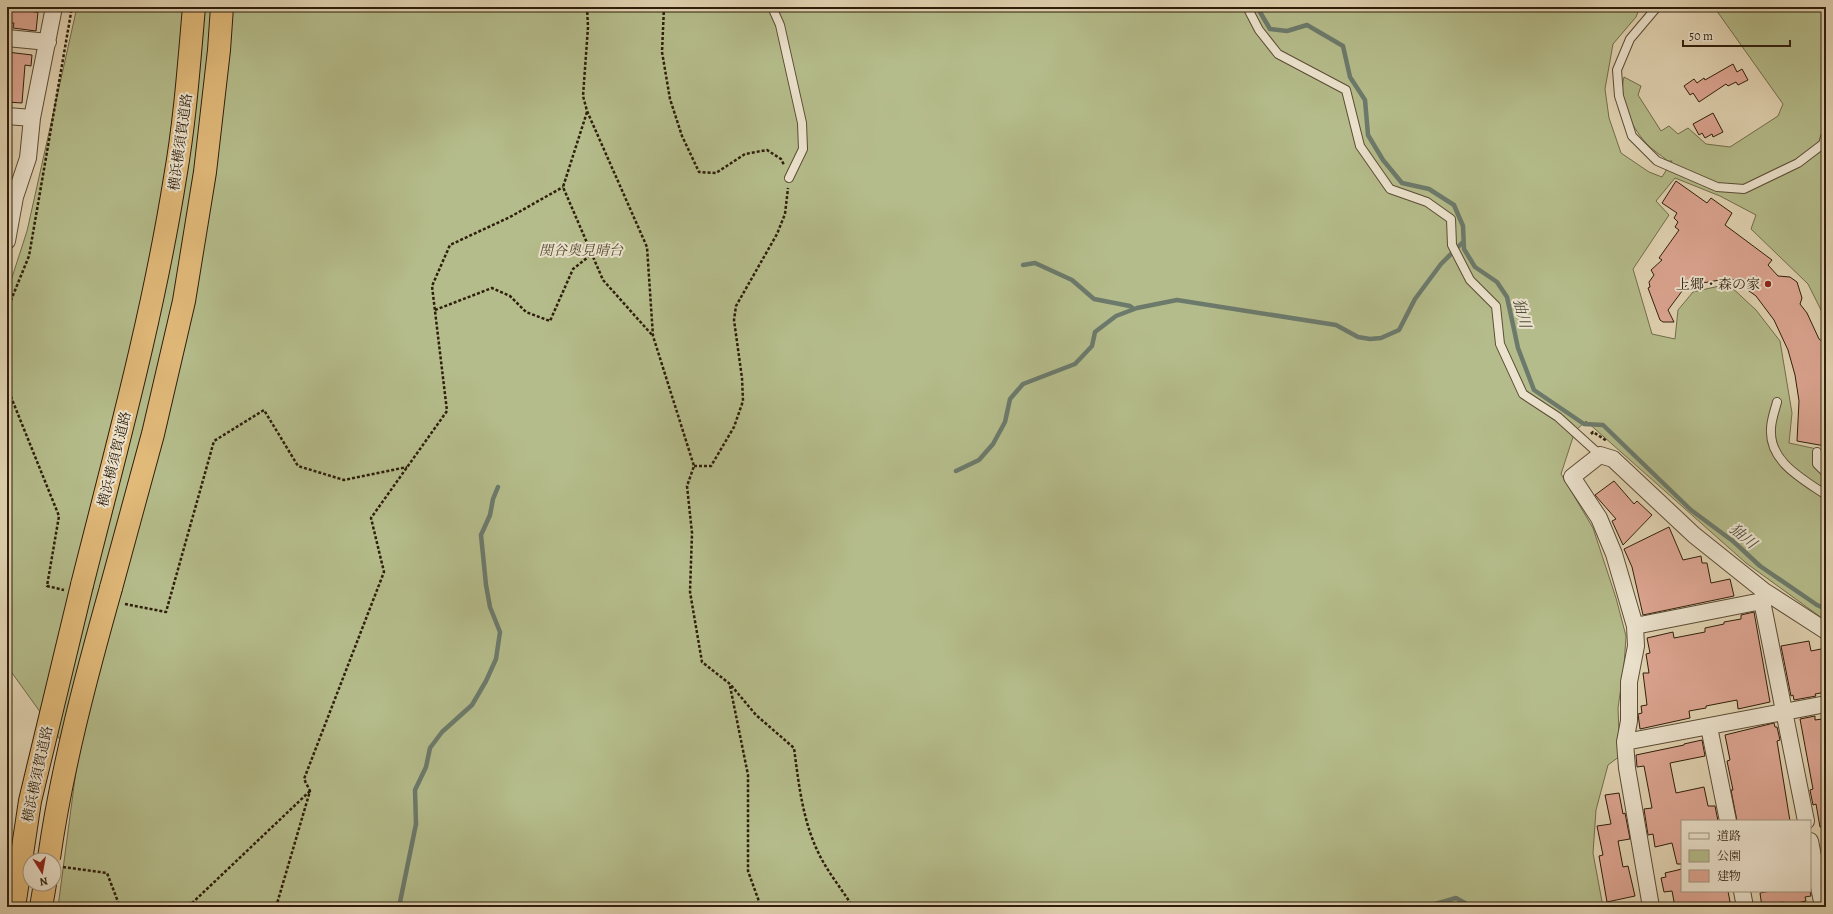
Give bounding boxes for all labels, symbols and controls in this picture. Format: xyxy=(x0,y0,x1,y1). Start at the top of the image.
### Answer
scale bar xyxy=(1683,22,1790,48)
text: 50 m xyxy=(1689,28,1713,44)
street label: 横浜横須賀道路 xyxy=(164,92,197,192)
park label: 関谷奥見晴台 xyxy=(539,241,624,260)
place label: 上郷・森の家 xyxy=(1676,275,1760,294)
marker: 上郷・森の家 xyxy=(1763,279,1773,289)
water label: 㹨川 xyxy=(1509,296,1536,332)
street label: 横浜横須賀道路 xyxy=(93,409,136,509)
water label: 㹨川 xyxy=(1725,519,1762,555)
street label: 横浜横須賀道路 xyxy=(18,724,57,824)
legend xyxy=(1681,820,1811,892)
text: 道路 xyxy=(1717,828,1741,844)
text: 公園 xyxy=(1717,848,1741,864)
north arrow xyxy=(22,852,62,892)
text: 建物 xyxy=(1717,868,1741,884)
text: N xyxy=(38,873,49,889)

